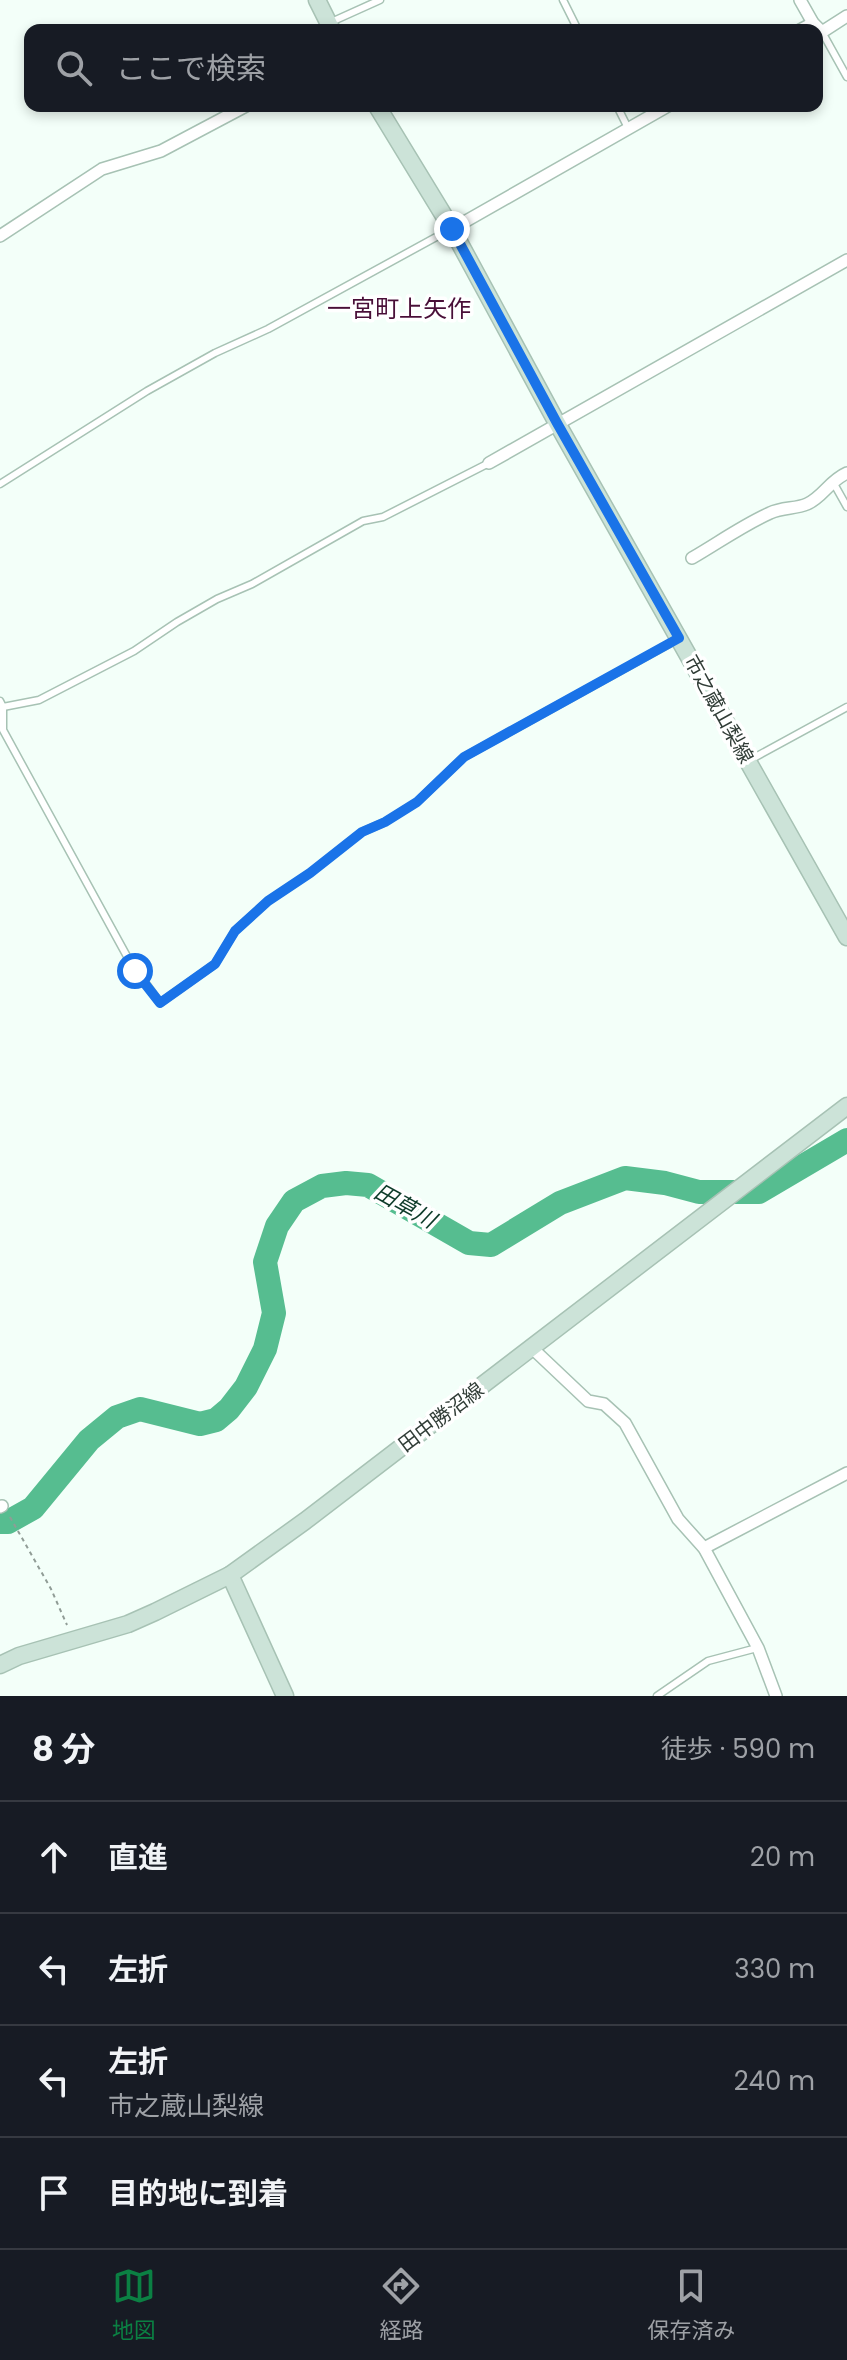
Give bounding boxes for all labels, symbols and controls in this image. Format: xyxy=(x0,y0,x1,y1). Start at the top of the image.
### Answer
search box xyxy=(24,24,823,112)
icon: search xyxy=(52,46,96,90)
text: ここで検索 xyxy=(116,47,266,90)
route end xyxy=(434,211,470,247)
district label: 一宮町上矢作 xyxy=(327,292,471,325)
street label: 市之蔵山梨線 xyxy=(678,650,760,768)
route start xyxy=(117,953,153,989)
water label: 田草川 xyxy=(369,1176,443,1237)
street label: 田中勝沼線 xyxy=(393,1376,489,1458)
text: 8 分 xyxy=(32,1725,95,1773)
text: 徒歩 · 590 m xyxy=(661,1731,815,1767)
icon: ahead xyxy=(32,1835,76,1879)
text: 直進 xyxy=(108,1836,168,1879)
text: 20 m xyxy=(750,1839,815,1875)
icon: left xyxy=(32,1947,76,1991)
text: 左折 xyxy=(108,1948,168,1991)
text: 330 m xyxy=(734,1951,815,1987)
text: 左折 xyxy=(108,2040,168,2083)
icon: left xyxy=(32,2059,76,2103)
text: 240 m xyxy=(734,2063,815,2099)
text: 市之蔵山梨線 xyxy=(108,2088,264,2124)
icon: arrive xyxy=(32,2171,76,2215)
text: 目的地に到着 xyxy=(108,2172,288,2215)
tab: 地図 xyxy=(112,2264,156,2347)
tab: 経路 xyxy=(379,2264,423,2347)
tab: 保存済み xyxy=(647,2264,735,2347)

